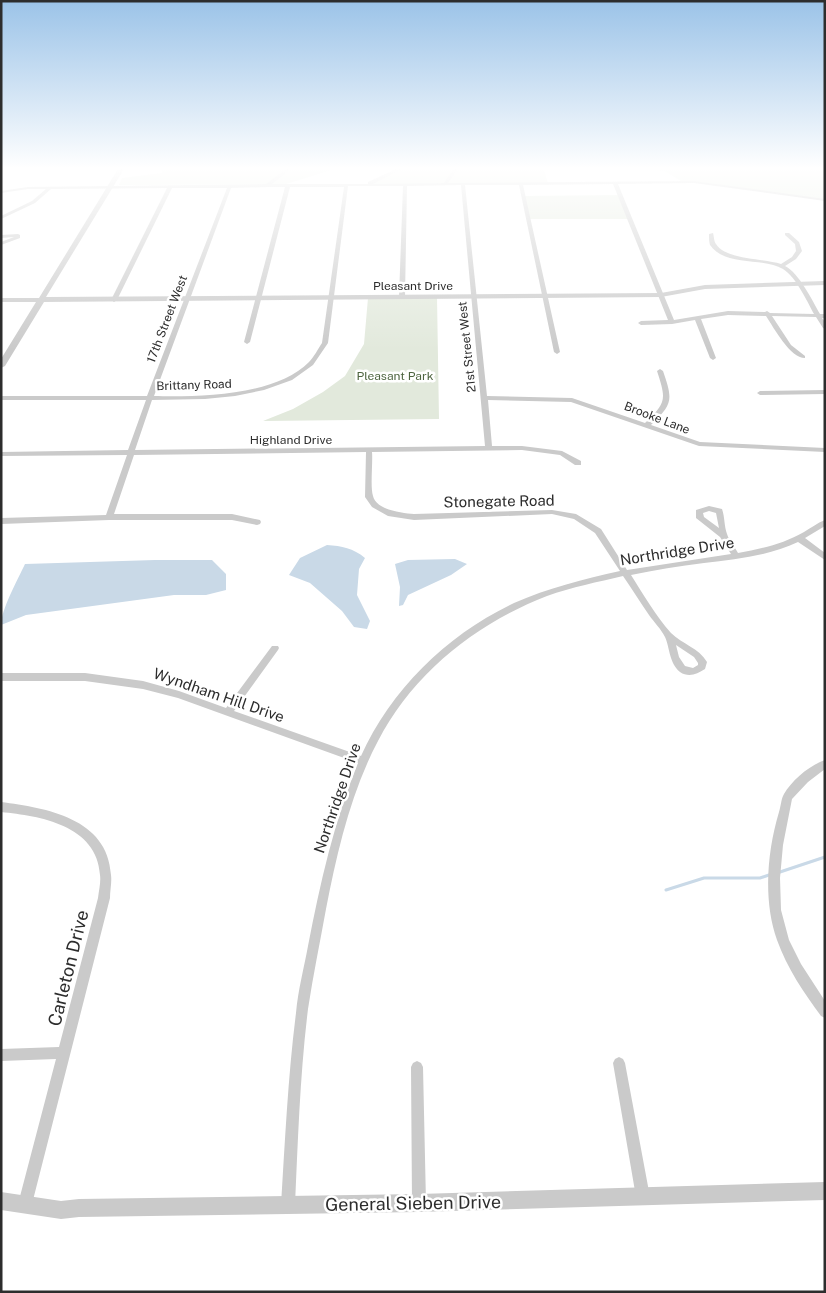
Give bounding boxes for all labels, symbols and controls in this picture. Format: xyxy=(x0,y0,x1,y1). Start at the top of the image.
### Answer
street label: 17th Street West xyxy=(144,273,190,365)
street label: Pleasant Drive xyxy=(373,279,453,293)
street label: 21st Street West xyxy=(455,300,479,393)
park label: Pleasant Park xyxy=(357,369,434,383)
street label: Brittany Road xyxy=(156,377,232,393)
street label: Brooke Lane xyxy=(622,399,692,437)
street label: Highland Drive xyxy=(250,433,332,447)
street label: Stonegate Road xyxy=(443,492,555,510)
street label: Northridge Drive xyxy=(619,534,735,568)
street label: Wyndham Hill Drive xyxy=(151,665,287,725)
street label: Northridge Drive xyxy=(310,741,364,855)
street label: Carleton Drive xyxy=(43,908,93,1028)
street label: General Sieben Drive xyxy=(325,1191,501,1215)

